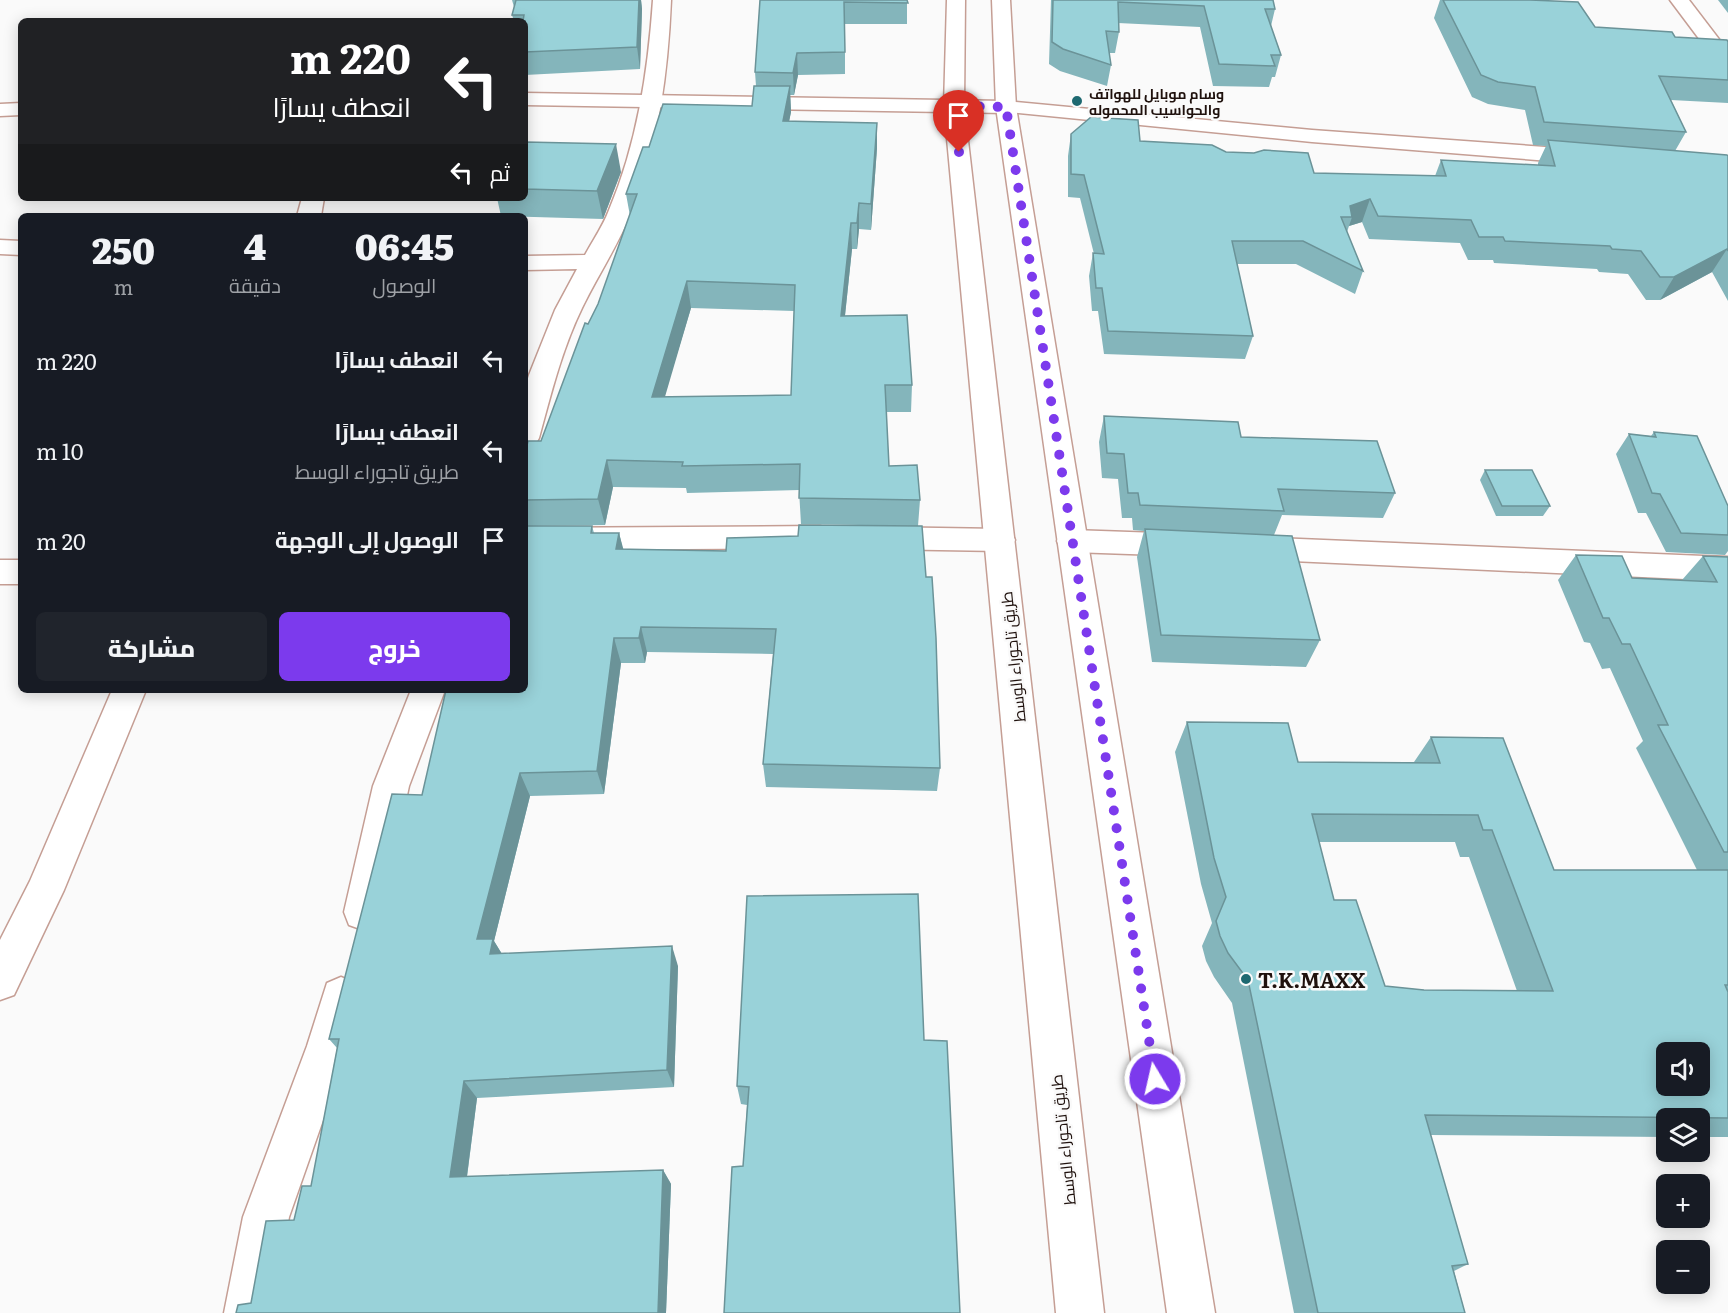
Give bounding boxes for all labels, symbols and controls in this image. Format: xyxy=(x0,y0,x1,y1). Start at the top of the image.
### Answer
text: 220 m xyxy=(290,25,411,87)
icon: left xyxy=(432,42,510,120)
place label: وسام موبايل للهواتف والحواسيب المحموله xyxy=(1089,83,1224,119)
text: انعطف يسارًا xyxy=(272,85,411,125)
pin xyxy=(933,90,984,152)
marker: وسام موبايل للهواتف والحواسيب المحموله xyxy=(1070,94,1084,108)
icon: arrive xyxy=(942,99,975,132)
text: ثم xyxy=(490,155,510,188)
icon: left xyxy=(445,156,478,189)
text: 4 xyxy=(244,218,266,271)
text: 06:45 xyxy=(355,218,454,271)
text: 250 xyxy=(92,222,155,275)
text: دقيقة xyxy=(229,269,281,299)
text: الوصول xyxy=(373,269,436,299)
text: m xyxy=(114,271,133,301)
text: انعطف يسارًا xyxy=(335,342,459,375)
text: 220 m xyxy=(36,344,97,377)
icon: left xyxy=(477,344,510,377)
text: انعطف يسارًا xyxy=(335,414,459,447)
text: 10 m xyxy=(36,434,83,467)
icon: left xyxy=(477,434,510,467)
text: طريق تاجوراء الوسط xyxy=(295,455,459,485)
text: الوصول إلى الوجهة xyxy=(275,522,459,555)
text: 20 m xyxy=(36,524,86,557)
icon: arrive xyxy=(477,524,510,557)
street label: طريق تاجوراء الوسط xyxy=(993,590,1031,724)
button: مشاركة xyxy=(36,612,267,681)
button: خروج xyxy=(279,612,510,681)
place label: T.K.MAXX xyxy=(1258,964,1365,994)
marker: T.K.MAXX xyxy=(1239,972,1253,986)
map controls xyxy=(1656,1042,1710,1294)
button: sound xyxy=(1656,1042,1710,1096)
position arrow xyxy=(1123,1047,1187,1111)
street label: طريق تاجوراء الوسط xyxy=(1043,1073,1081,1207)
button: layers xyxy=(1656,1108,1710,1162)
button: + xyxy=(1656,1174,1710,1228)
button: − xyxy=(1656,1240,1710,1294)

